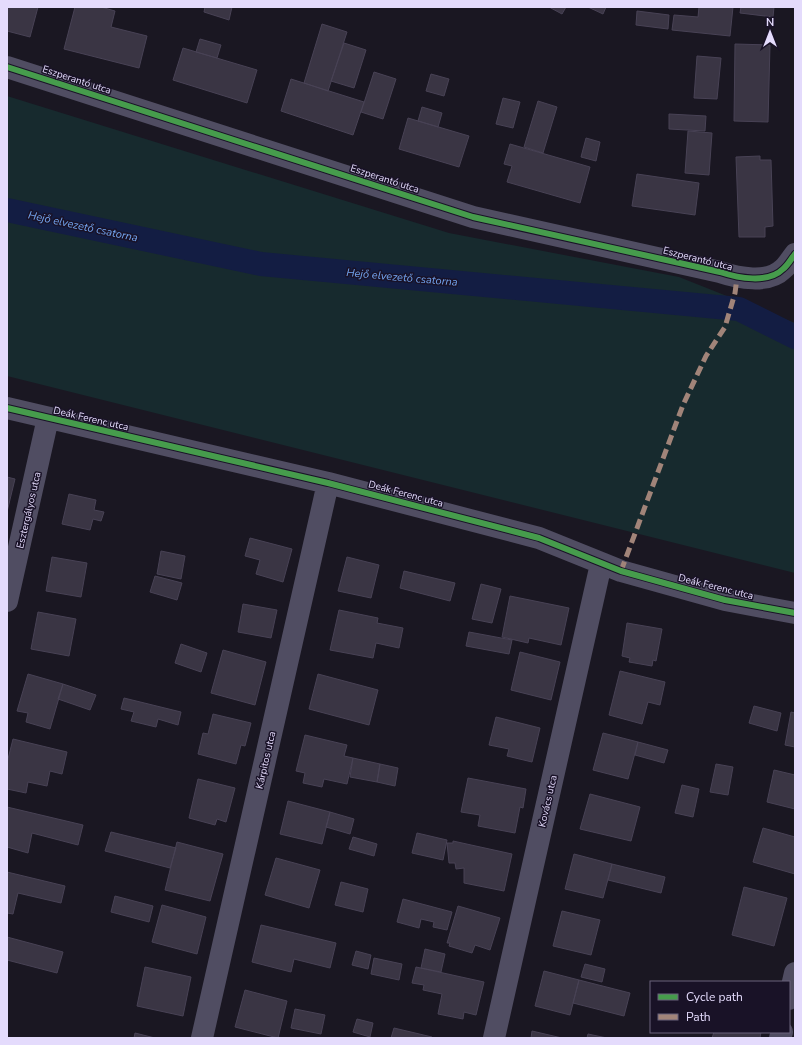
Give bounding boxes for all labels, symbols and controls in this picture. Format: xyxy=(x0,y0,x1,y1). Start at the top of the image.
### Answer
north arrow xyxy=(750,12,790,52)
text: N xyxy=(766,15,774,30)
street label: Eszperantó utca xyxy=(41,62,113,98)
street label: Eszperantó utca xyxy=(349,161,421,197)
water label: Hejő elvezető csatorna xyxy=(27,208,139,245)
street label: Eszperantó utca xyxy=(661,244,734,274)
water label: Hejő elvezető csatorna xyxy=(346,265,458,290)
street label: Deák Ferenc utca xyxy=(52,404,130,434)
street label: Esztergályos utca xyxy=(13,470,45,550)
street label: Deák Ferenc utca xyxy=(367,477,445,511)
street label: Deák Ferenc utca xyxy=(677,571,755,603)
street label: Kárpitos utca xyxy=(253,730,279,790)
street label: Kovács utca xyxy=(535,774,561,829)
legend xyxy=(650,981,790,1033)
text: Cycle path xyxy=(686,989,743,1005)
text: Path xyxy=(686,1009,711,1025)

